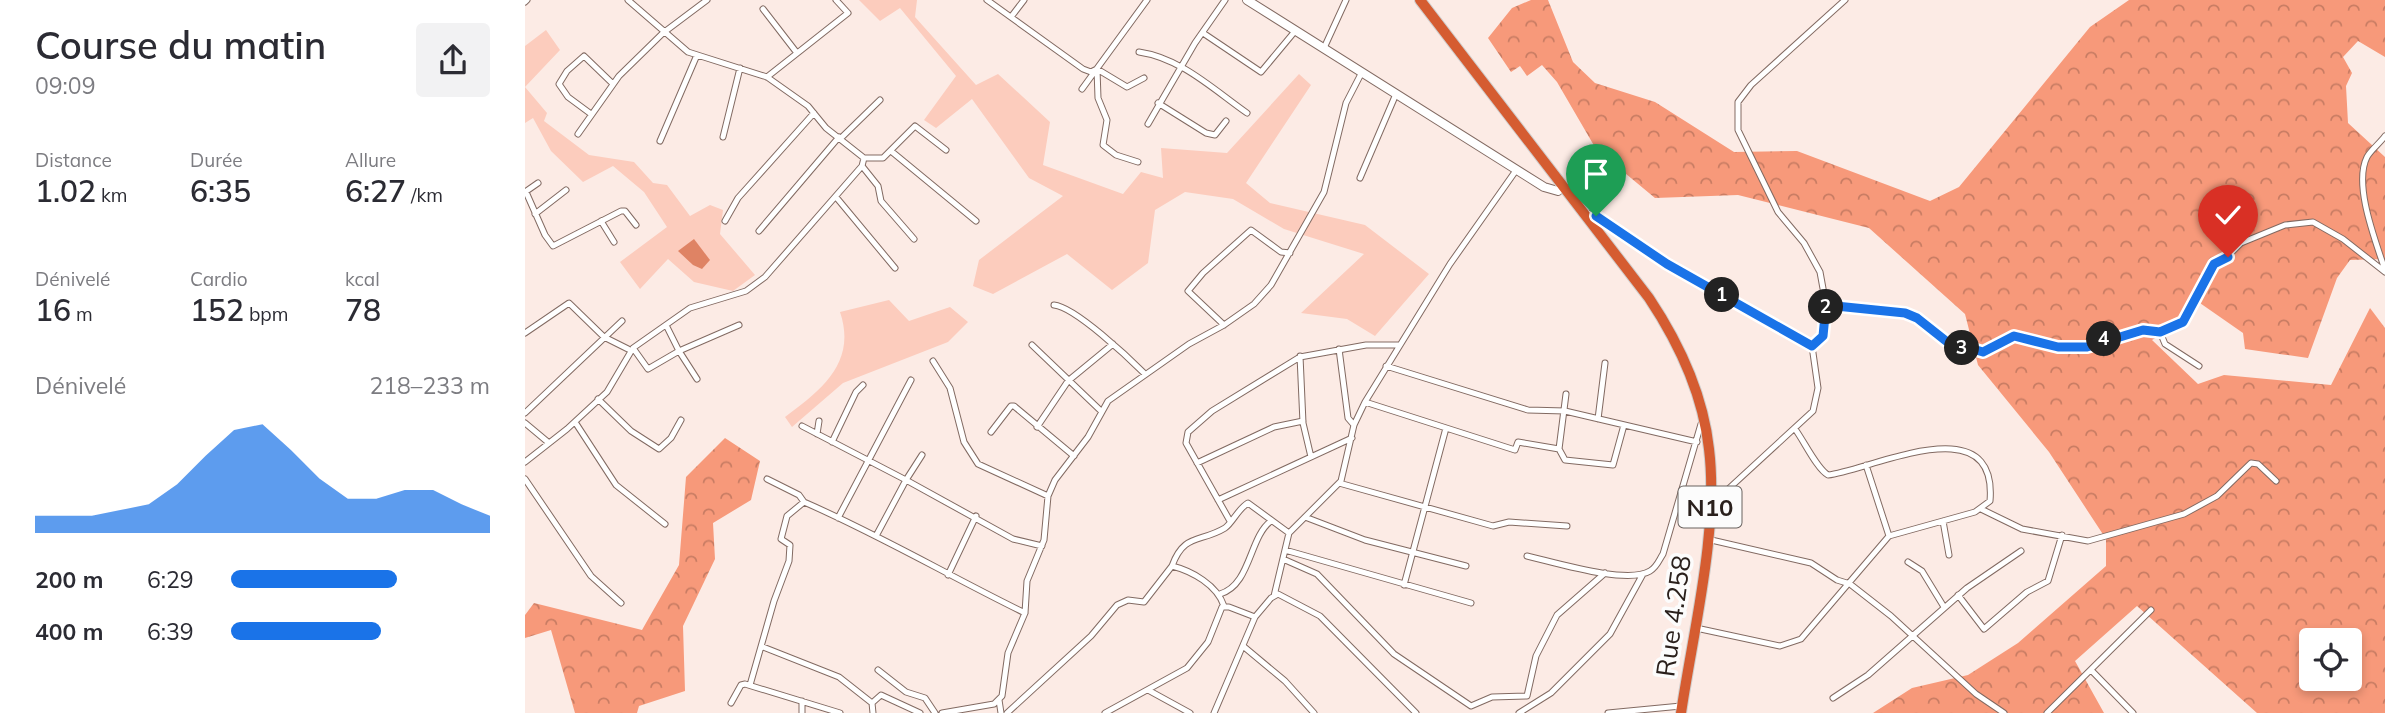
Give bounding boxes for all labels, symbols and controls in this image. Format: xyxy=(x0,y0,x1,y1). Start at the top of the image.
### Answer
text: Course du matin xyxy=(35,21,326,69)
button: share xyxy=(416,23,490,97)
text: 09:09 xyxy=(35,71,95,100)
pin xyxy=(1566,144,1626,216)
text: Distance xyxy=(35,148,112,172)
text: Durée xyxy=(190,148,243,172)
text: Allure xyxy=(345,148,396,172)
icon: arrive xyxy=(1577,155,1615,193)
text: 1.02 xyxy=(35,172,96,210)
text: 6:35 xyxy=(190,172,251,210)
text: 6:27 xyxy=(345,172,406,210)
text: km xyxy=(96,183,128,207)
text: /km xyxy=(406,183,443,207)
pin xyxy=(2198,185,2258,257)
icon: check xyxy=(2209,196,2247,234)
text: Dénivelé xyxy=(35,267,110,291)
text: Cardio xyxy=(190,267,248,291)
text: kcal xyxy=(345,267,380,291)
pin: 1 xyxy=(1705,278,1739,312)
text: 1 xyxy=(1716,282,1727,306)
pin: 2 xyxy=(1809,290,1843,324)
text: 16 xyxy=(35,291,71,329)
text: 152 xyxy=(190,291,244,329)
text: 78 xyxy=(345,291,381,329)
text: 2 xyxy=(1820,294,1831,318)
text: m xyxy=(71,302,93,326)
text: bpm xyxy=(244,302,288,326)
pin: 4 xyxy=(2087,322,2121,356)
text: 4 xyxy=(2098,326,2109,350)
pin: 3 xyxy=(1945,330,1979,366)
text: 3 xyxy=(1956,335,1967,359)
text: Dénivelé xyxy=(35,371,126,400)
text: 218–233 m xyxy=(369,371,490,400)
road number: N10 xyxy=(1679,486,1741,528)
street label: Rue 4.258 xyxy=(1648,553,1698,679)
text: 200 m xyxy=(35,565,103,594)
text: 6:29 xyxy=(147,565,194,594)
text: 400 m xyxy=(35,617,103,646)
text: 6:39 xyxy=(147,617,194,646)
map controls xyxy=(2299,628,2362,691)
button: locate xyxy=(2299,628,2362,691)

